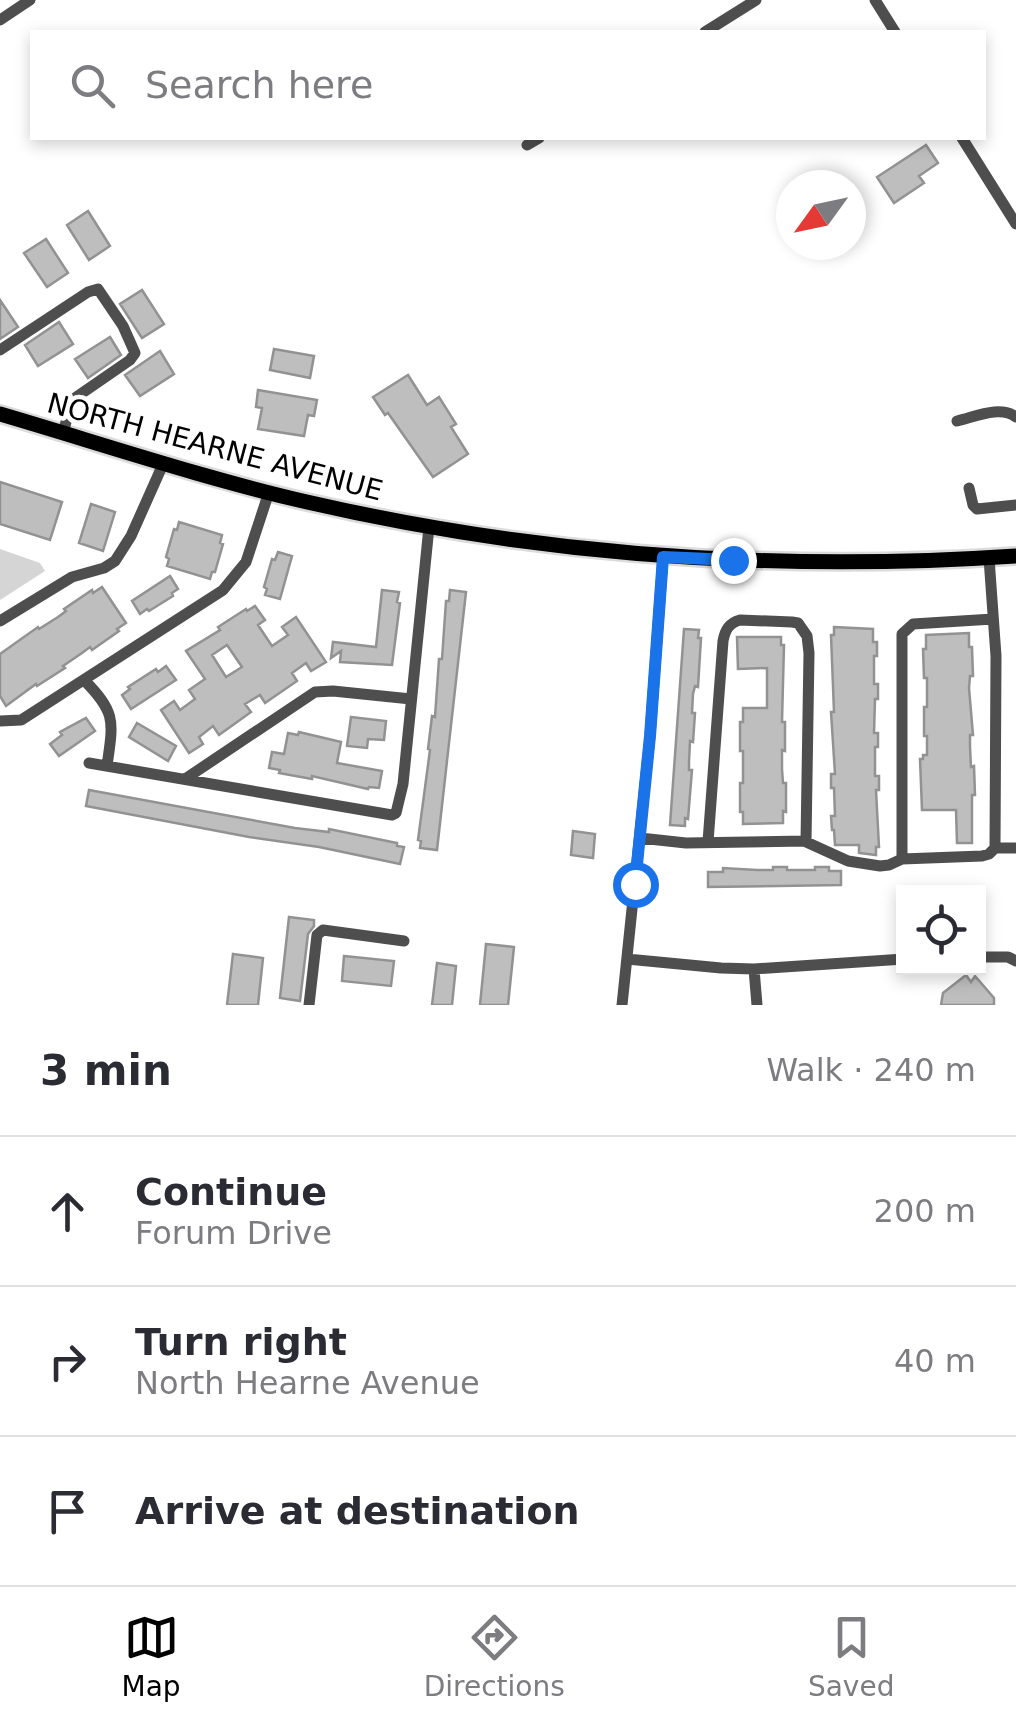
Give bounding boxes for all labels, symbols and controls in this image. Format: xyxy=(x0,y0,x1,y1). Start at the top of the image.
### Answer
search box xyxy=(30,30,986,140)
icon: search xyxy=(65,58,120,113)
text: Search here xyxy=(145,63,373,107)
north arrow xyxy=(776,170,866,260)
street label: NORTH HEARNE AVENUE xyxy=(44,386,386,508)
route end xyxy=(711,538,757,584)
route start xyxy=(613,862,659,908)
map controls xyxy=(896,885,986,975)
button: locate xyxy=(896,885,986,975)
text: 3 min xyxy=(40,1046,172,1095)
text: Walk · 240 m xyxy=(766,1051,976,1089)
text: Continue xyxy=(135,1170,327,1214)
icon: ahead xyxy=(40,1184,95,1239)
text: 200 m xyxy=(874,1192,976,1230)
text: Forum Drive xyxy=(135,1214,332,1252)
text: Turn right xyxy=(135,1320,347,1364)
icon: right xyxy=(40,1334,95,1389)
text: 40 m xyxy=(894,1342,976,1380)
text: North Hearne Avenue xyxy=(135,1364,480,1402)
icon: arrive xyxy=(40,1484,95,1539)
text: Arrive at destination xyxy=(135,1489,580,1533)
tab: Map xyxy=(122,1610,181,1703)
tab: Directions xyxy=(424,1610,565,1703)
tab: Saved xyxy=(808,1610,894,1703)

